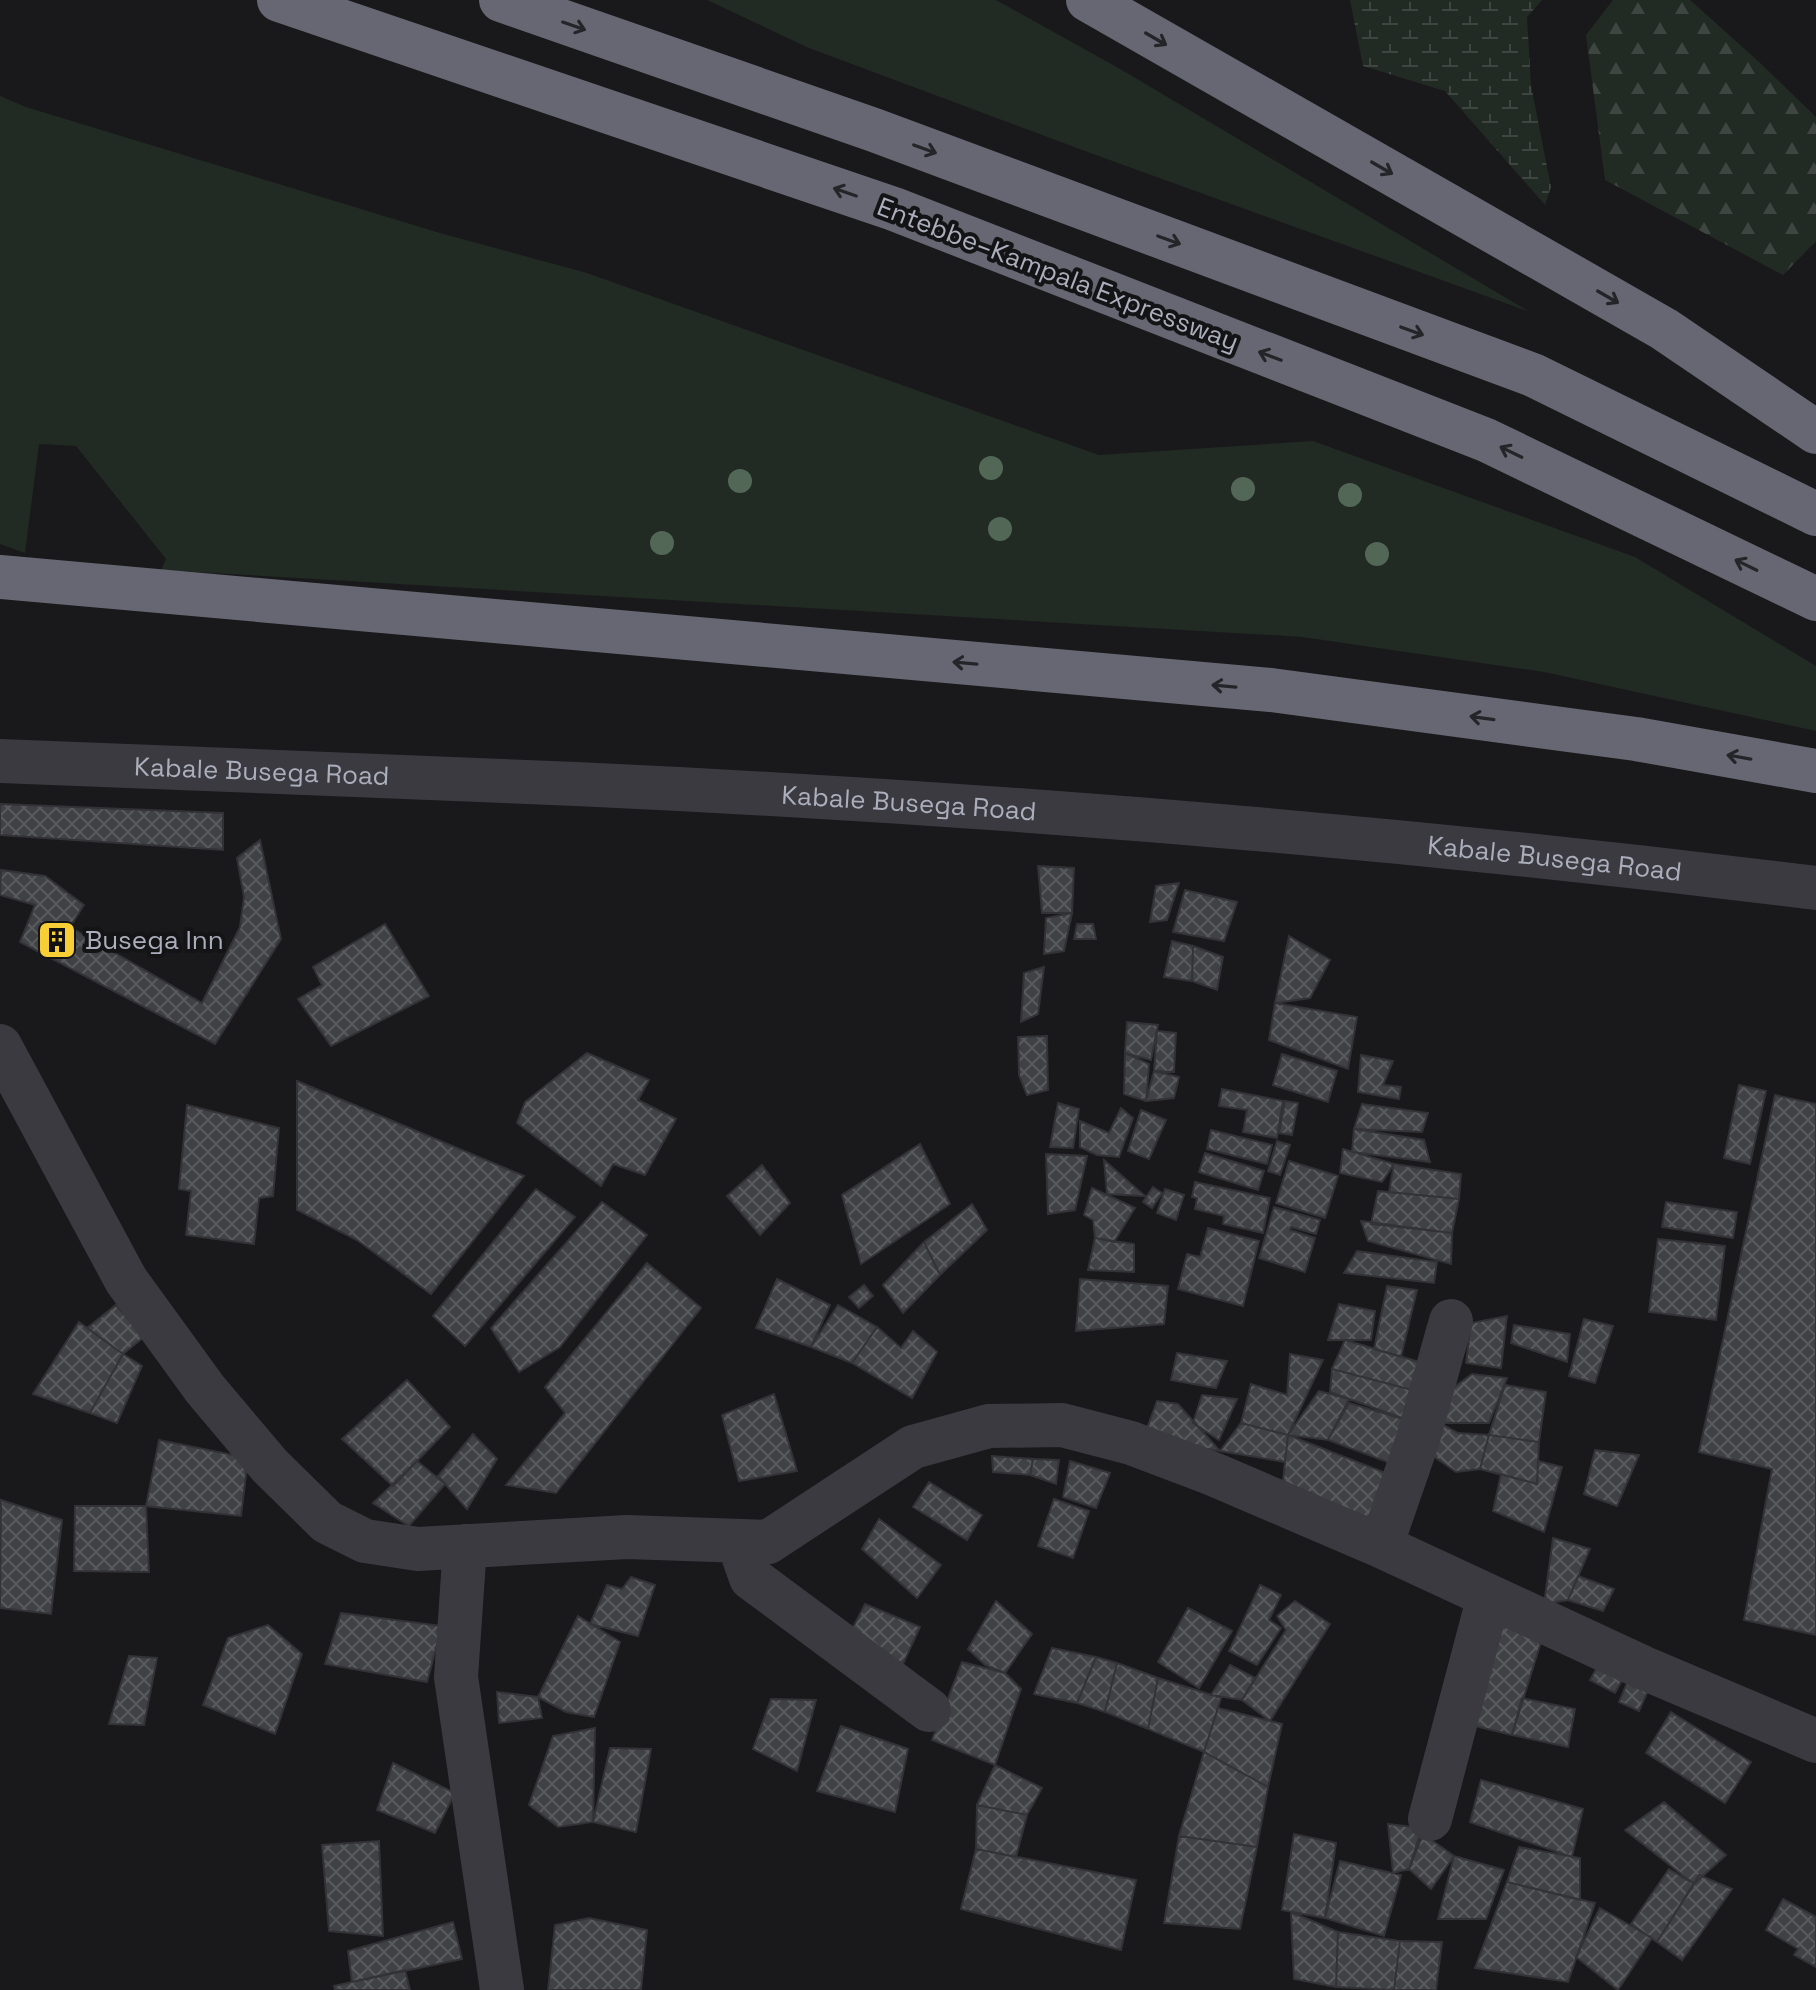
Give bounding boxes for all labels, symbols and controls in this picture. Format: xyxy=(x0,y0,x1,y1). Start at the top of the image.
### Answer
one-way arrow xyxy=(561,19,586,34)
one-way arrow xyxy=(1144,31,1167,47)
one-way arrow xyxy=(912,143,937,157)
one-way arrow xyxy=(1369,161,1393,176)
one-way arrow xyxy=(833,184,857,198)
street label: Entebbe–Kampala Expressway xyxy=(872,189,1244,359)
one-way arrow xyxy=(1156,234,1181,248)
one-way arrow xyxy=(1596,289,1619,305)
one-way arrow xyxy=(1400,324,1425,339)
one-way arrow xyxy=(1258,348,1283,362)
one-way arrow xyxy=(1500,444,1524,459)
one-way arrow xyxy=(1734,557,1758,572)
one-way arrow xyxy=(952,655,979,670)
one-way arrow xyxy=(1211,678,1238,693)
one-way arrow xyxy=(1470,710,1495,725)
street label: Kabale Busega Road xyxy=(134,749,390,793)
one-way arrow xyxy=(1727,749,1752,764)
street label: Kabale Busega Road xyxy=(781,778,1038,828)
street label: Kabale Busega Road xyxy=(1426,828,1683,889)
building icon: Busega Inn xyxy=(36,919,78,961)
place label: Busega Inn xyxy=(85,923,224,957)

